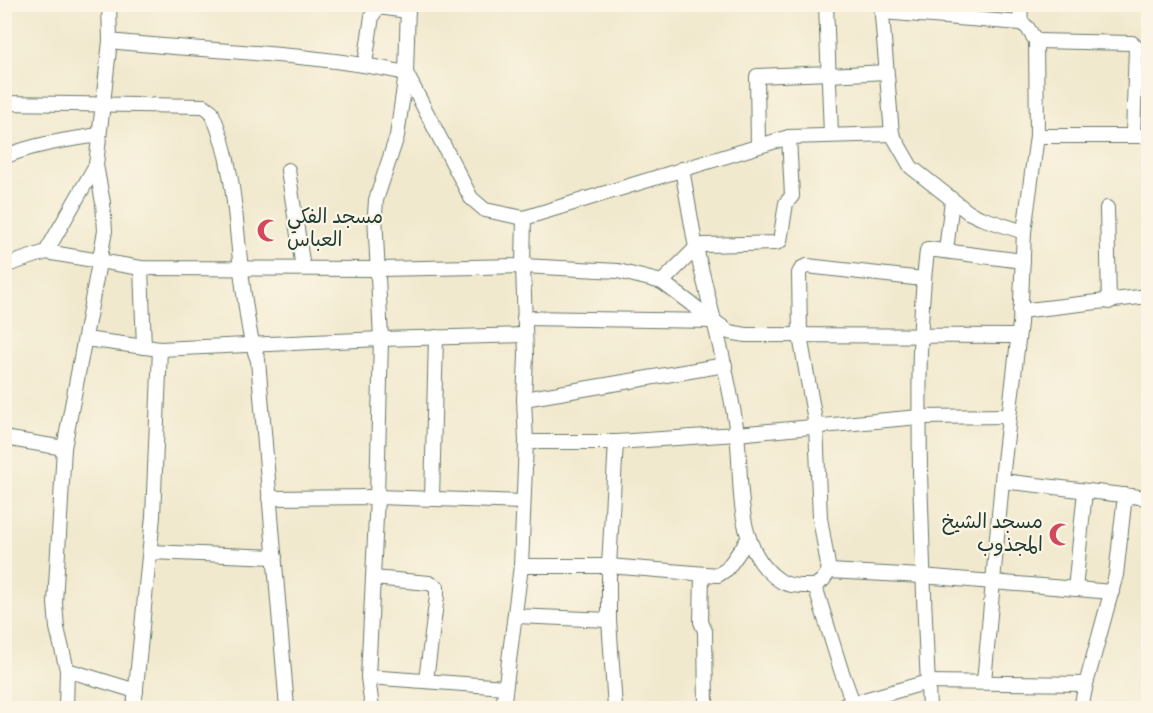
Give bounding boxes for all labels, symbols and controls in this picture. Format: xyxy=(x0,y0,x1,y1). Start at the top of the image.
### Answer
place label: مسجد الفكي العباس xyxy=(287,205,383,256)
mosque icon: مسجد الفكي العباس xyxy=(256,217,282,243)
place label: مسجد الشيخ المجذوب xyxy=(942,510,1043,561)
mosque icon: مسجد الشيخ المجذوب xyxy=(1048,522,1074,548)

